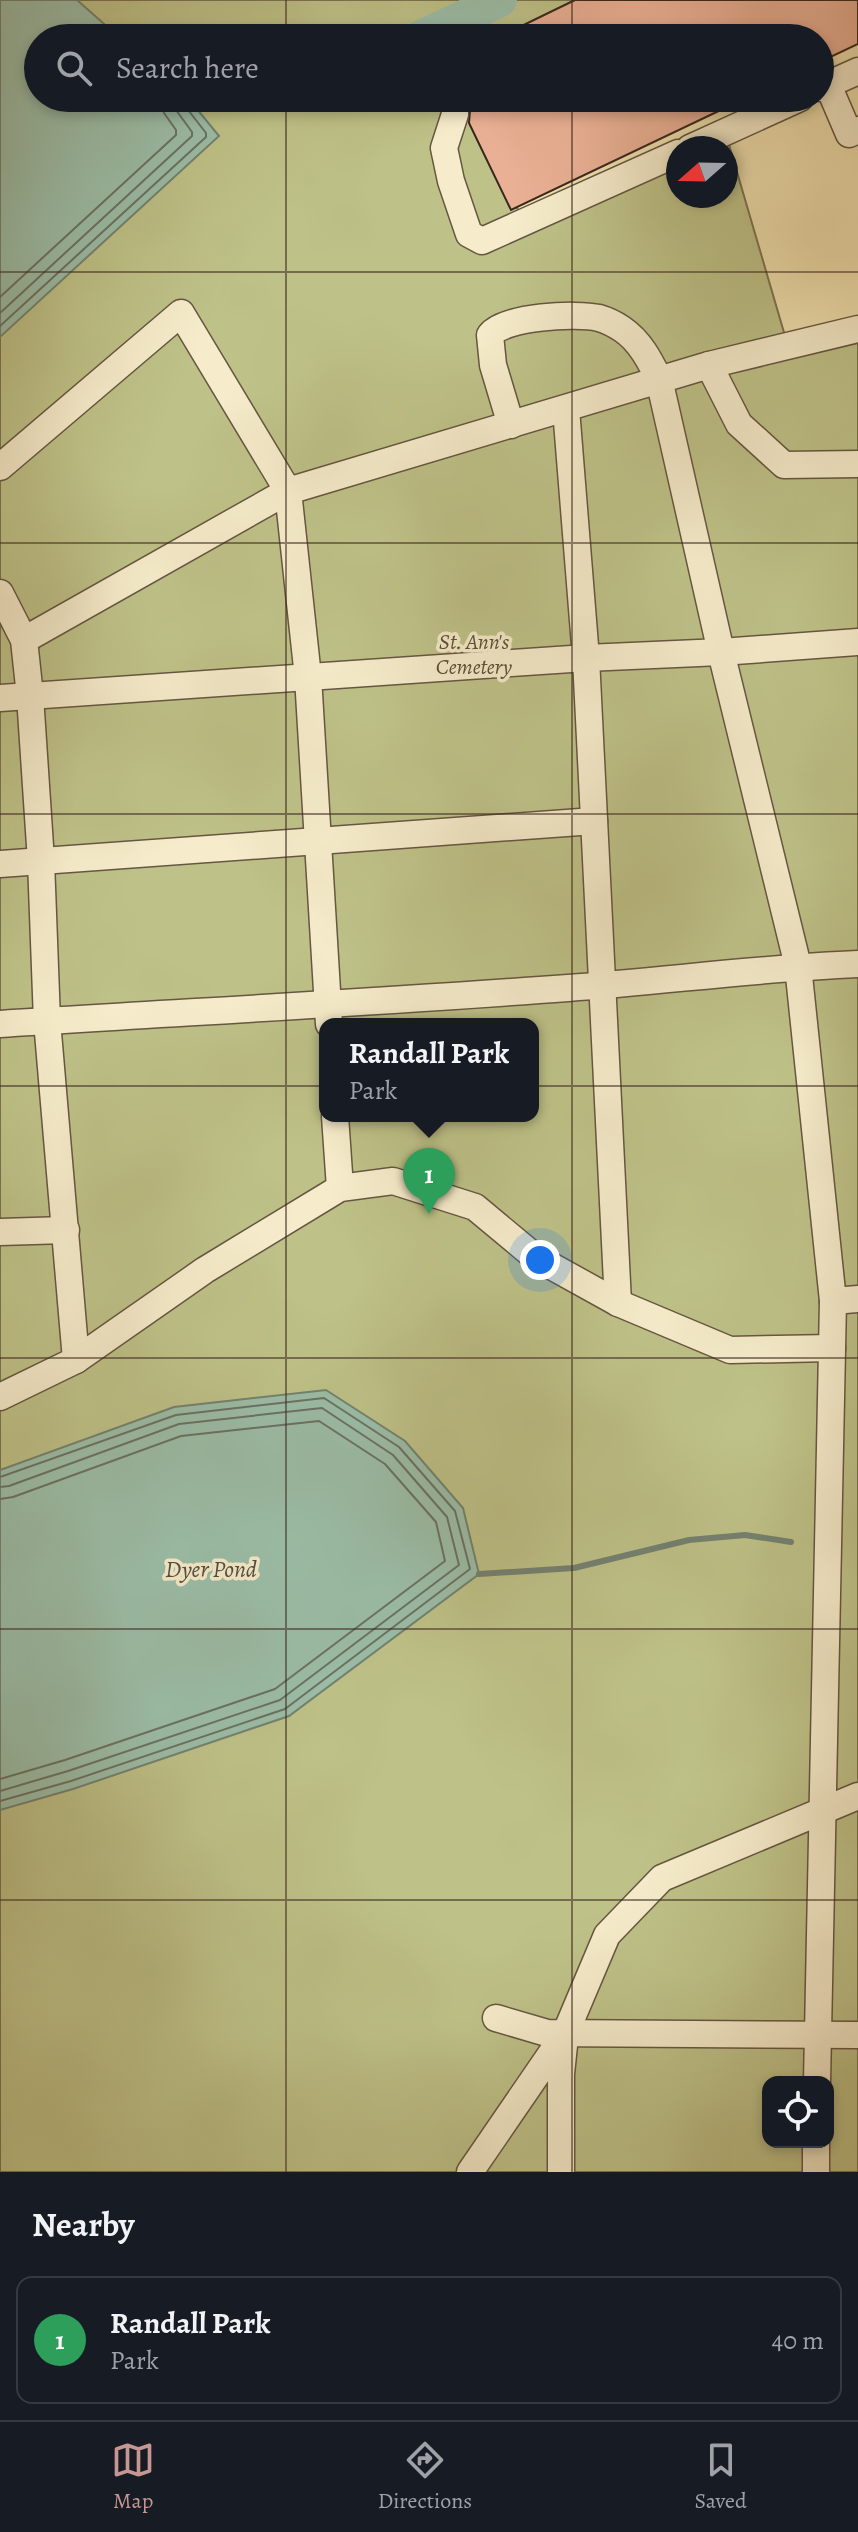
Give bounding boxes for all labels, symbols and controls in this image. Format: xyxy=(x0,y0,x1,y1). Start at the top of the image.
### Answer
search box xyxy=(24,24,834,112)
icon: search xyxy=(52,46,96,90)
text: Search here xyxy=(116,48,259,88)
north arrow xyxy=(666,136,738,208)
park label: St. Ann's Cemetery xyxy=(436,627,513,682)
popup xyxy=(319,1018,539,1122)
text: Randall Park xyxy=(349,1033,509,1073)
text: Park xyxy=(349,1073,398,1108)
pin: 1 xyxy=(403,1148,455,1214)
your location xyxy=(520,1240,560,1280)
water label: Dyer Pond xyxy=(165,1553,257,1585)
map controls xyxy=(762,2076,834,2148)
button: locate xyxy=(762,2076,834,2148)
text: Nearby xyxy=(32,2201,135,2248)
text: Randall Park xyxy=(110,2303,271,2343)
text: 1 xyxy=(55,2323,65,2358)
text: 40 m xyxy=(772,2323,824,2358)
text: Park xyxy=(110,2343,159,2378)
tab: Map xyxy=(111,2438,155,2516)
tab: Directions xyxy=(378,2438,472,2516)
tab: Saved xyxy=(695,2438,747,2516)

